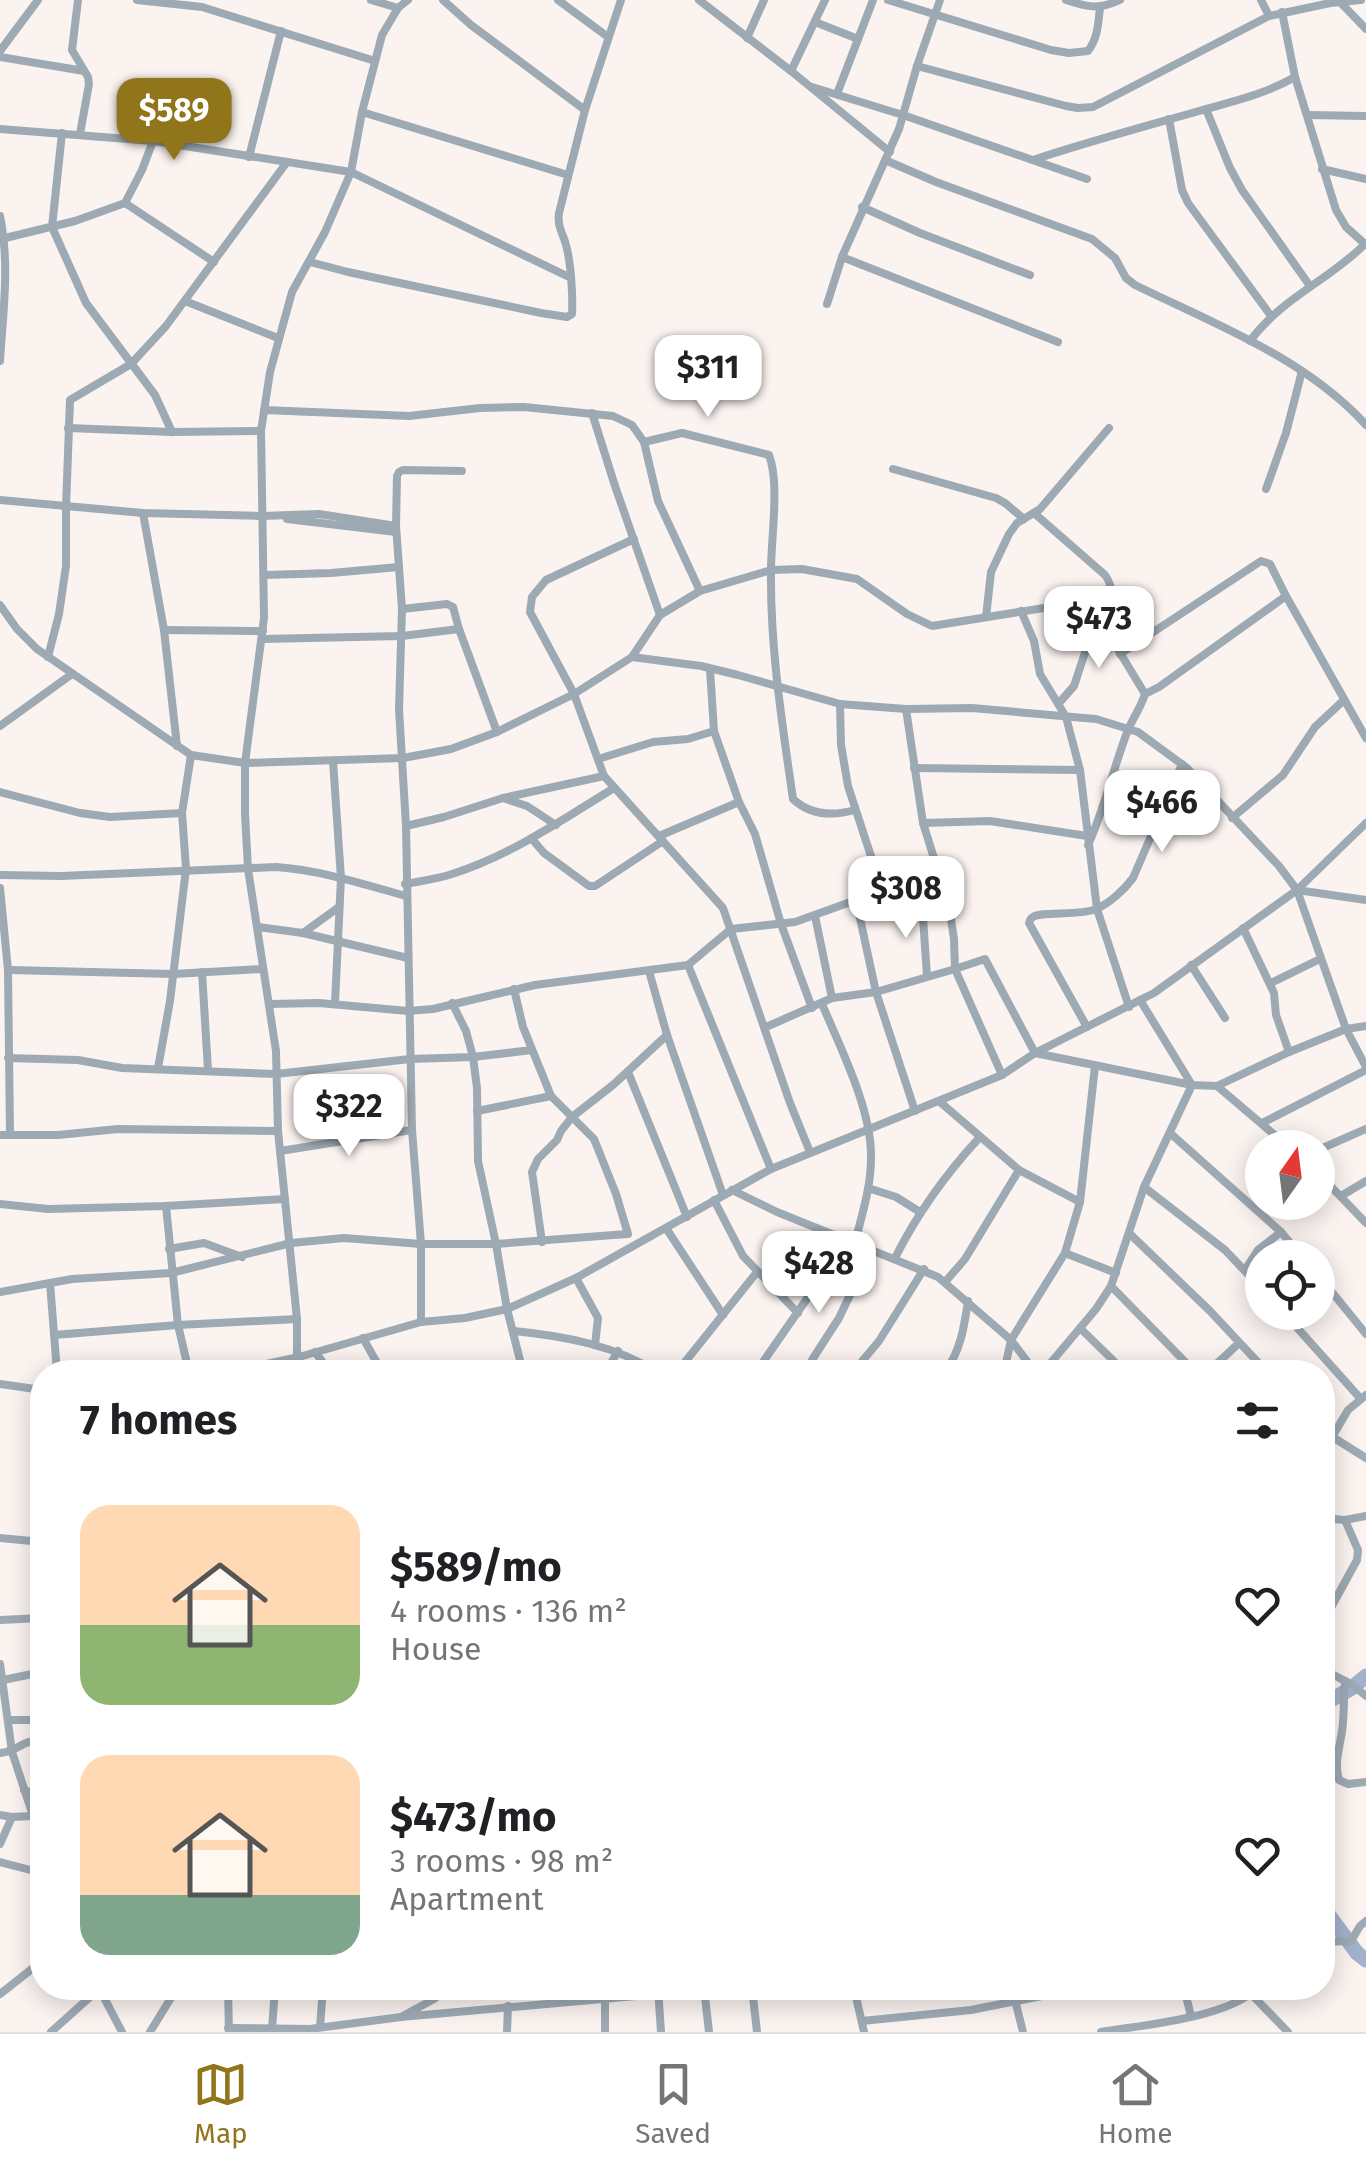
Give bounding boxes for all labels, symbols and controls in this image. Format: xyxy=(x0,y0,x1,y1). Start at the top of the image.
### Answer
pin: $589 xyxy=(115,78,233,163)
text: $589 xyxy=(139,91,209,129)
pin: $311 xyxy=(649,335,767,420)
text: $311 xyxy=(677,348,739,386)
pin: $473 xyxy=(1040,586,1158,671)
text: $473 xyxy=(1066,599,1132,637)
pin: $466 xyxy=(1103,770,1221,855)
text: $466 xyxy=(1126,783,1198,821)
pin: $308 xyxy=(847,856,965,941)
text: $308 xyxy=(870,869,942,907)
pin: $322 xyxy=(290,1074,408,1159)
text: $322 xyxy=(316,1087,382,1125)
north arrow xyxy=(1245,1130,1335,1220)
map controls xyxy=(1245,1130,1335,1330)
pin: $428 xyxy=(760,1231,878,1316)
button: locate xyxy=(1245,1240,1335,1330)
text: $428 xyxy=(784,1244,854,1282)
icon: filters xyxy=(1230,1393,1285,1448)
text: 7 homes xyxy=(80,1395,237,1445)
text: $589/mo xyxy=(390,1542,562,1592)
icon: home xyxy=(160,1545,280,1665)
icon: heart xyxy=(1230,1578,1285,1633)
text: 4 rooms · 136 m² xyxy=(390,1592,627,1630)
text: House xyxy=(390,1630,481,1668)
text: $473/mo xyxy=(390,1792,557,1842)
icon: home xyxy=(160,1795,280,1915)
icon: heart xyxy=(1230,1828,1285,1883)
text: 3 rooms · 98 m² xyxy=(390,1842,613,1880)
text: Apartment xyxy=(390,1880,544,1918)
tab: Map xyxy=(193,2057,248,2150)
tab: Saved xyxy=(635,2057,711,2150)
tab: Home xyxy=(1098,2057,1173,2150)

